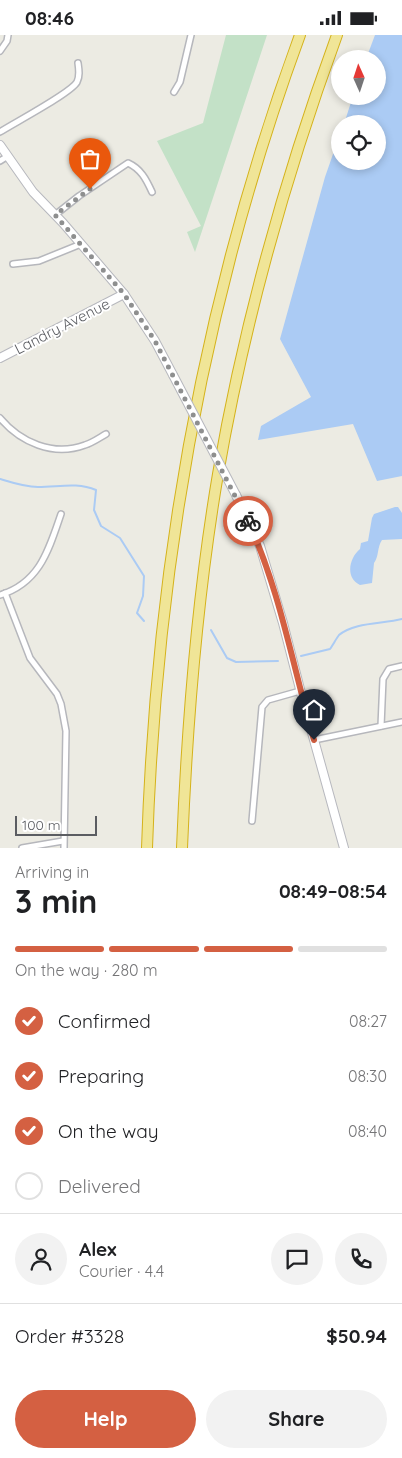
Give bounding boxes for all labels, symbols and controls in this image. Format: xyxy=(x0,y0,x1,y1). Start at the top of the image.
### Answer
text: 08:46 xyxy=(25,6,74,30)
north arrow xyxy=(331,50,386,105)
map controls xyxy=(331,50,386,170)
button: locate xyxy=(331,115,386,170)
pin xyxy=(69,138,111,189)
icon: bag xyxy=(76,145,104,173)
street label: Landry Avenue xyxy=(11,294,113,358)
courier xyxy=(223,496,273,546)
icon: bike xyxy=(234,507,262,535)
pin xyxy=(293,689,335,740)
icon: home xyxy=(300,696,328,724)
scale bar xyxy=(15,813,98,836)
text: 100 m xyxy=(22,816,60,834)
text: Arriving in xyxy=(15,862,89,882)
text: 08:49–08:54 xyxy=(279,879,387,903)
text: 3 min xyxy=(15,881,97,921)
text: On the way · 280 m xyxy=(15,960,158,980)
icon: check xyxy=(15,1007,43,1035)
text: Confirmed xyxy=(58,1009,151,1033)
text: 08:27 xyxy=(349,1011,387,1031)
icon: check xyxy=(15,1062,43,1090)
text: Preparing xyxy=(58,1064,144,1088)
text: 08:30 xyxy=(348,1066,387,1086)
icon: check xyxy=(15,1117,43,1145)
text: On the way xyxy=(58,1119,159,1143)
text: 08:40 xyxy=(348,1121,387,1141)
text: Delivered xyxy=(58,1174,141,1198)
button: person xyxy=(15,1233,67,1285)
button: chat xyxy=(271,1233,323,1285)
button: phone xyxy=(335,1233,387,1285)
text: Alex xyxy=(79,1237,117,1261)
text: Courier · 4.4 xyxy=(79,1261,164,1281)
text: Order #3328 xyxy=(15,1324,124,1348)
text: $50.94 xyxy=(326,1324,387,1348)
button: Help xyxy=(15,1390,196,1448)
button: Share xyxy=(206,1390,387,1448)

